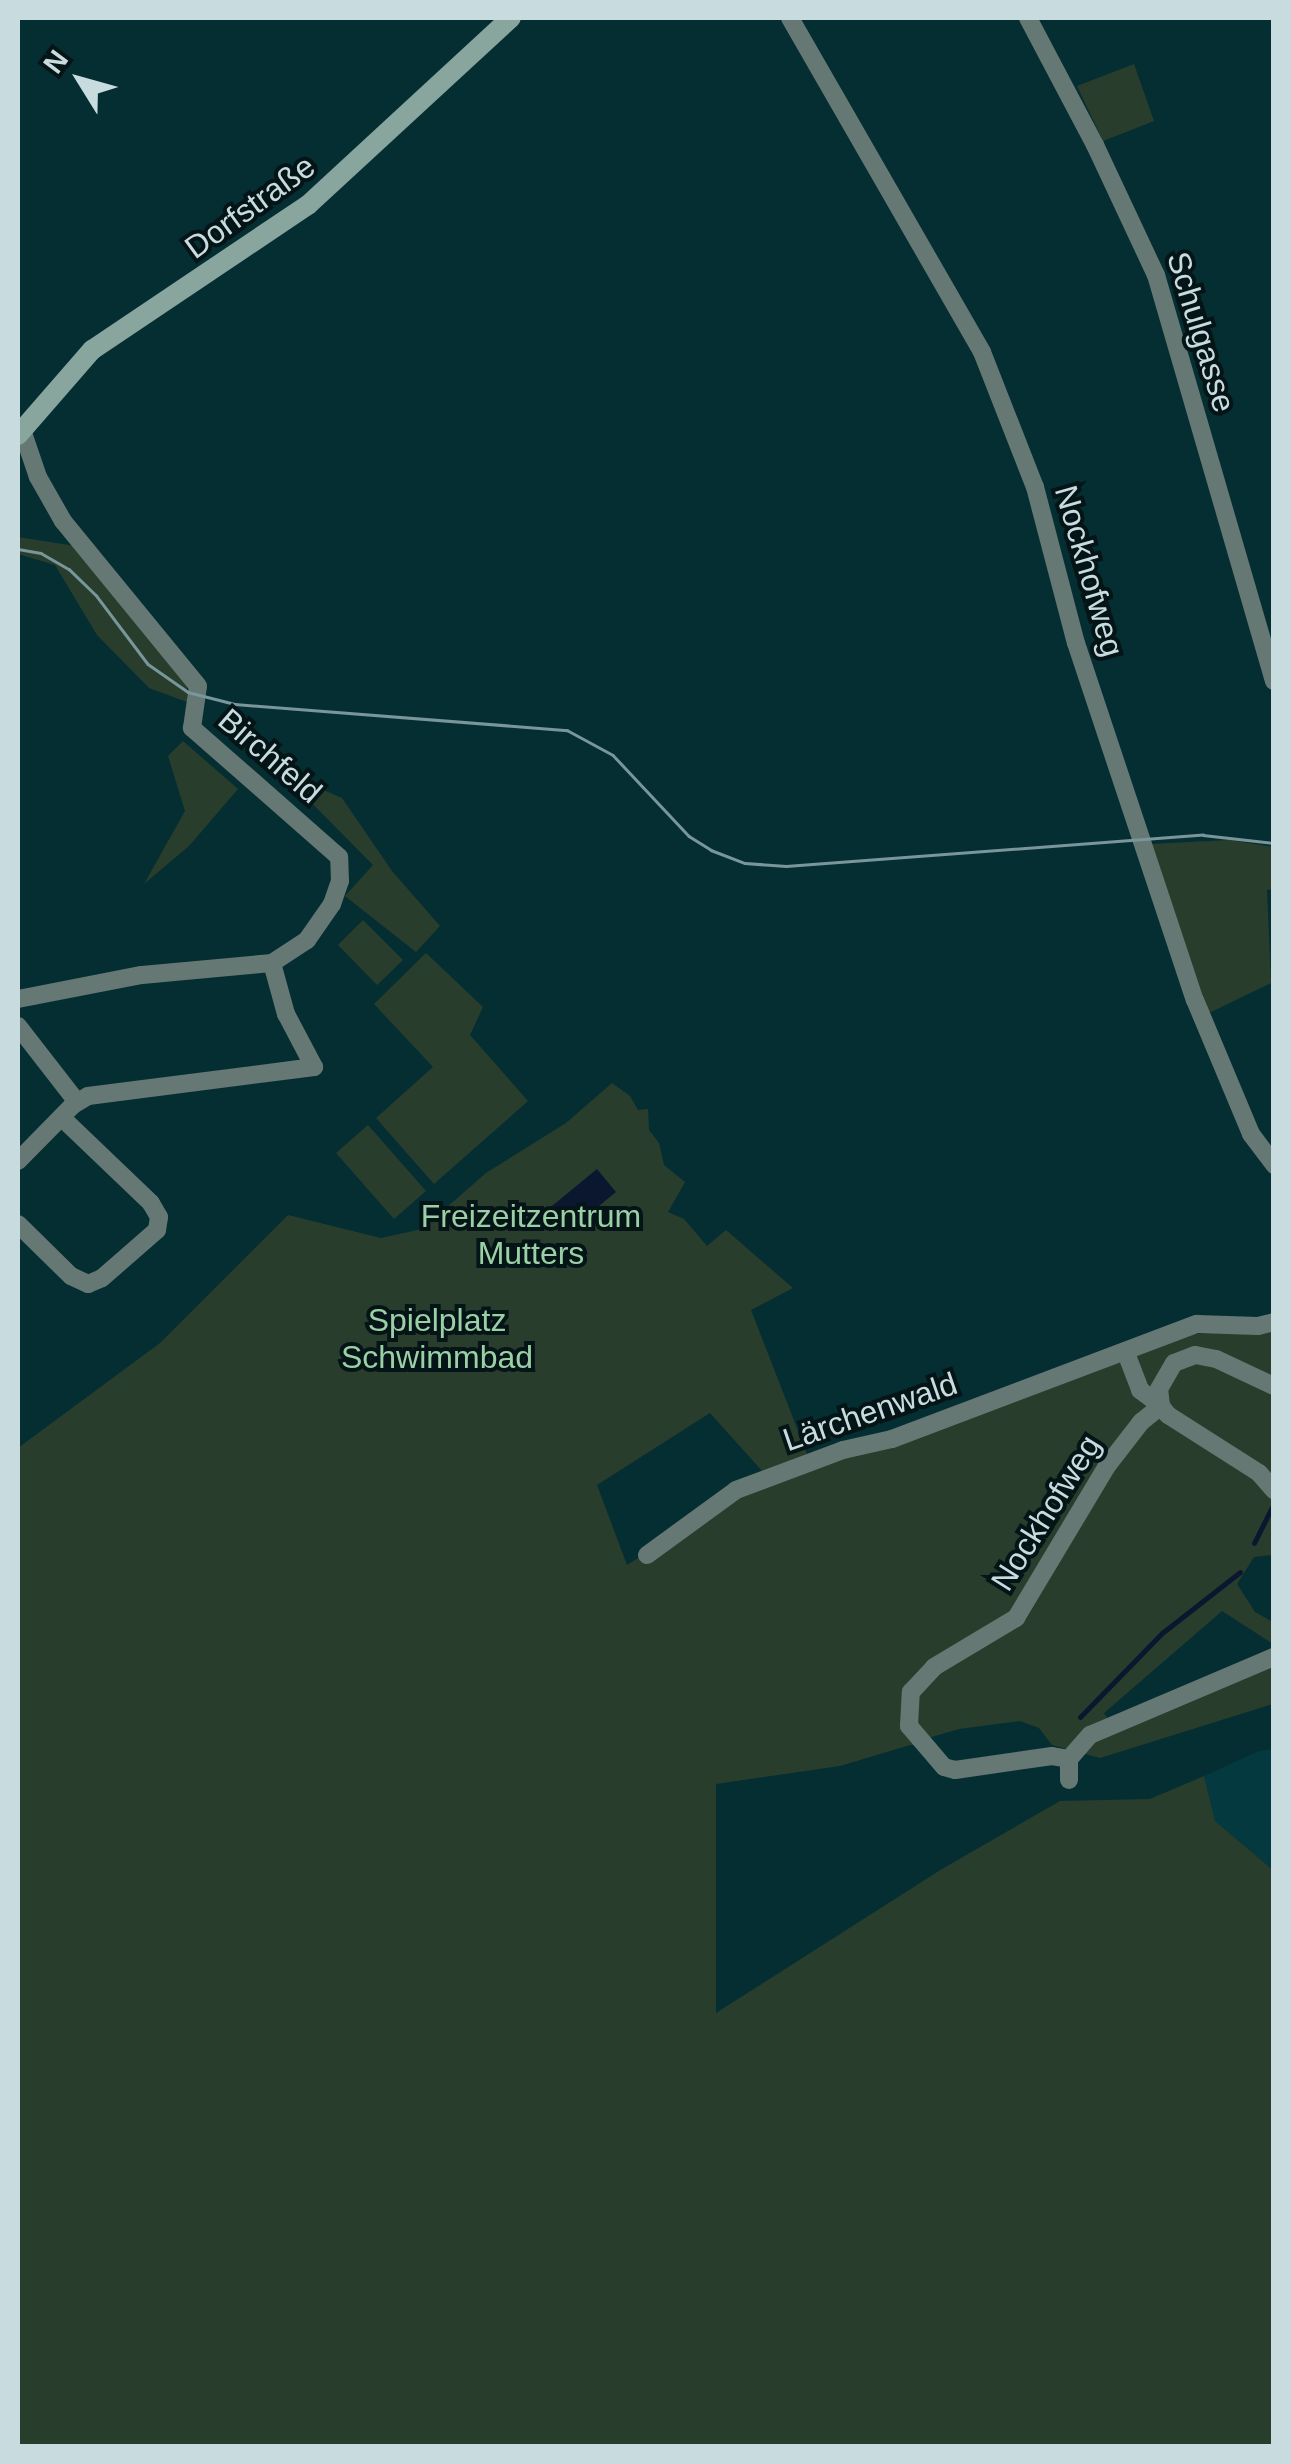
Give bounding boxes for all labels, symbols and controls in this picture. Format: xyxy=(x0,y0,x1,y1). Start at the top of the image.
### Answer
north arrow xyxy=(30,30,130,130)
text: N xyxy=(37,44,74,79)
street label: Dorfstraße xyxy=(178,147,322,267)
street label: Schulgasse xyxy=(1158,247,1244,417)
street label: Nockhofweg xyxy=(1046,481,1132,661)
street label: Birchfeld xyxy=(210,701,330,811)
park label: Freizeitzentrum Mutters xyxy=(421,1198,641,1273)
park label: Spielplatz Schwimmbad xyxy=(341,1302,533,1377)
street label: Lärchenwald xyxy=(778,1364,962,1460)
street label: Nockhofweg xyxy=(983,1428,1109,1598)

